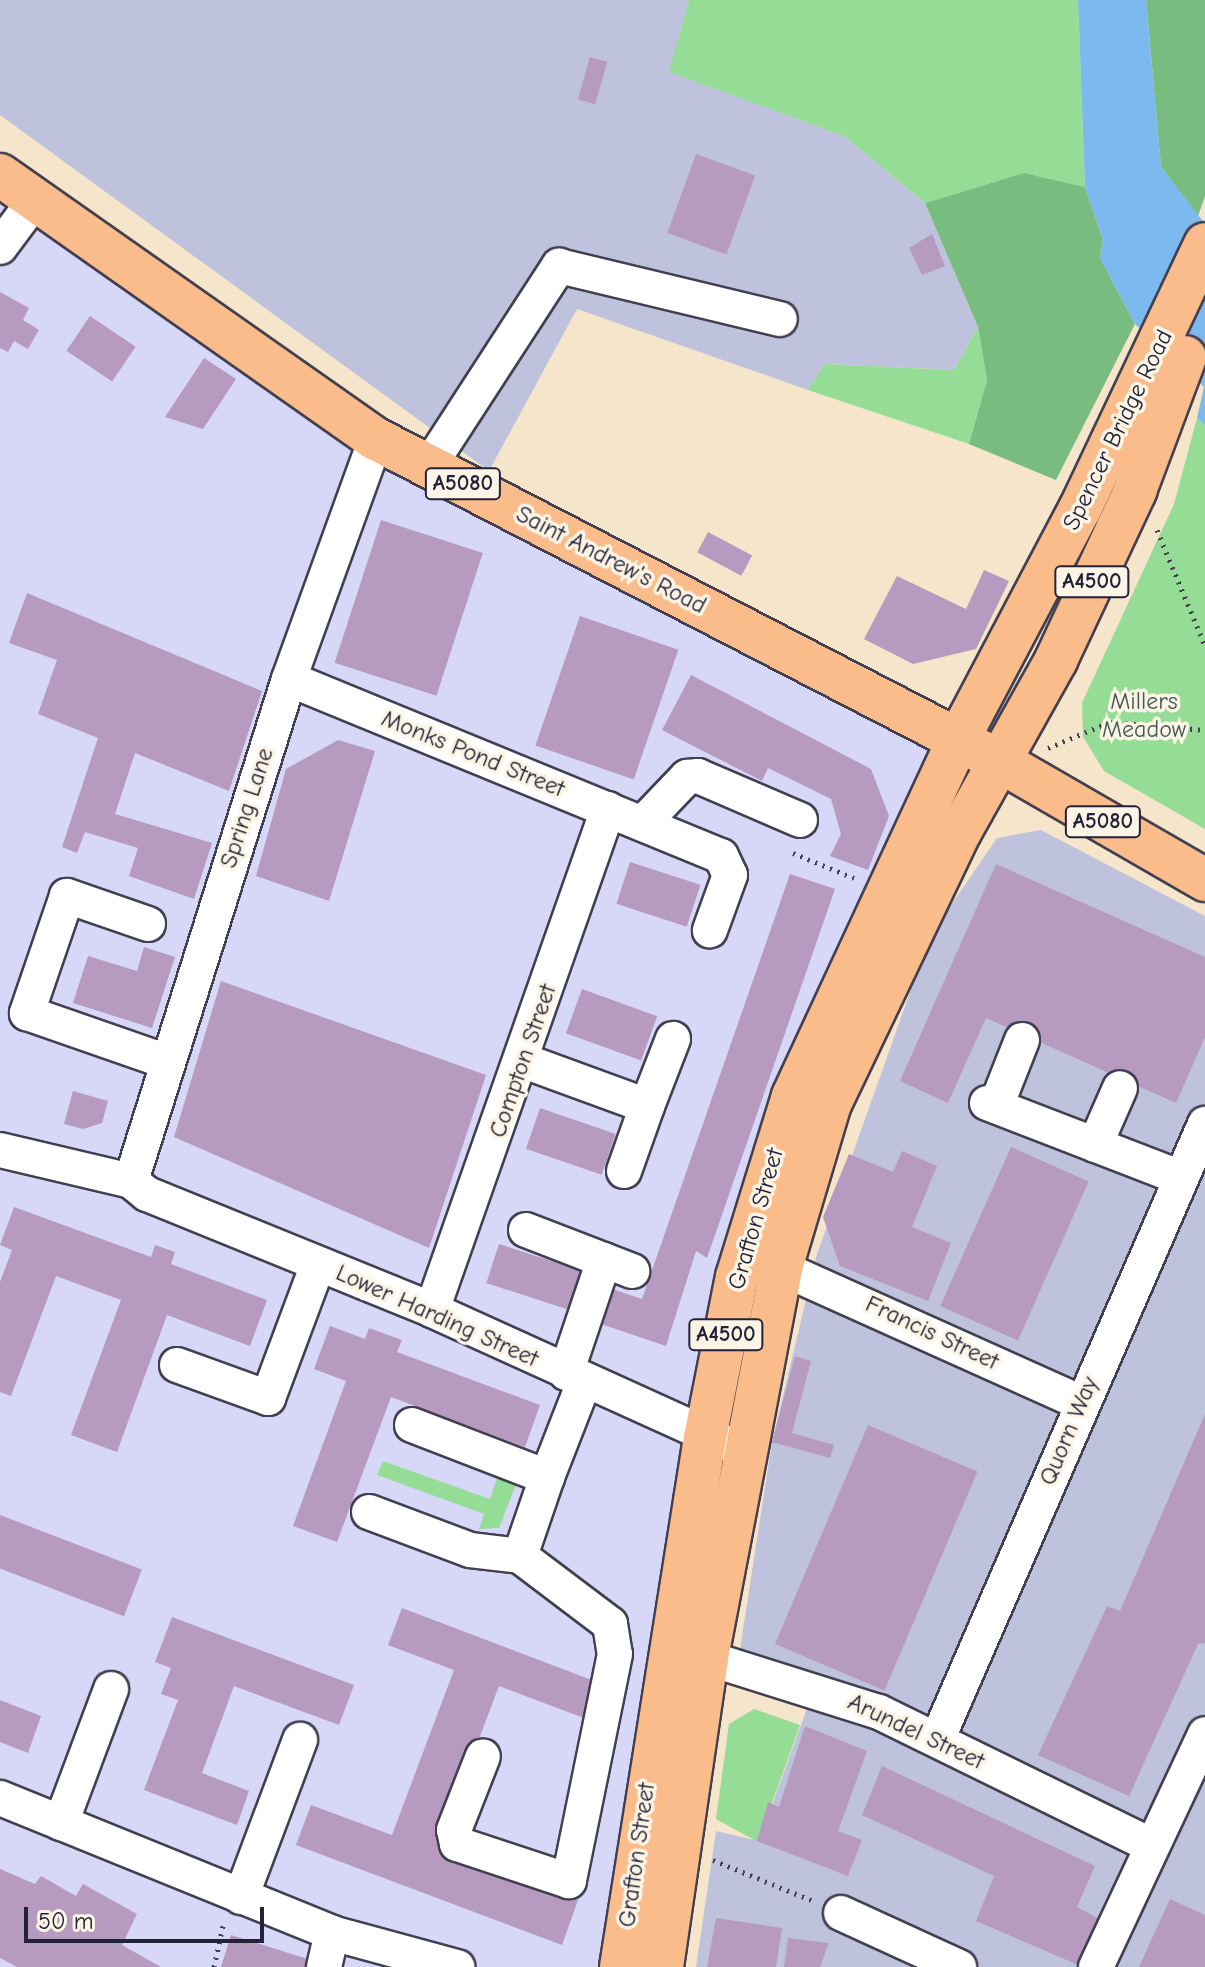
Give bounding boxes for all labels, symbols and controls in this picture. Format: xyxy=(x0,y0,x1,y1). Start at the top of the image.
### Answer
street label: Spencer Bridge Road xyxy=(1057,325,1179,535)
road number: A5080 xyxy=(423,466,503,502)
street label: Saint Andrew's Road xyxy=(511,500,711,620)
road number: A4500 xyxy=(1054,564,1130,600)
park label: Millers Meadow xyxy=(1102,688,1186,744)
street label: Monks Pond Street xyxy=(377,704,569,804)
street label: Spring Lane xyxy=(214,744,280,872)
road number: A5080 xyxy=(1063,804,1143,840)
street label: Compton Street xyxy=(483,981,563,1141)
street label: Grafton Street xyxy=(722,1145,790,1293)
street label: Lower Harding Street xyxy=(331,1258,543,1374)
street label: Francis Street xyxy=(861,1290,1003,1376)
road number: A4500 xyxy=(688,1317,764,1353)
street label: Quorn Way xyxy=(1033,1372,1105,1490)
street label: Arundel Street xyxy=(843,1688,989,1776)
street label: Grafton Street xyxy=(613,1781,661,1929)
scale bar xyxy=(28,1891,268,1941)
text: 50 m xyxy=(38,1907,94,1935)

